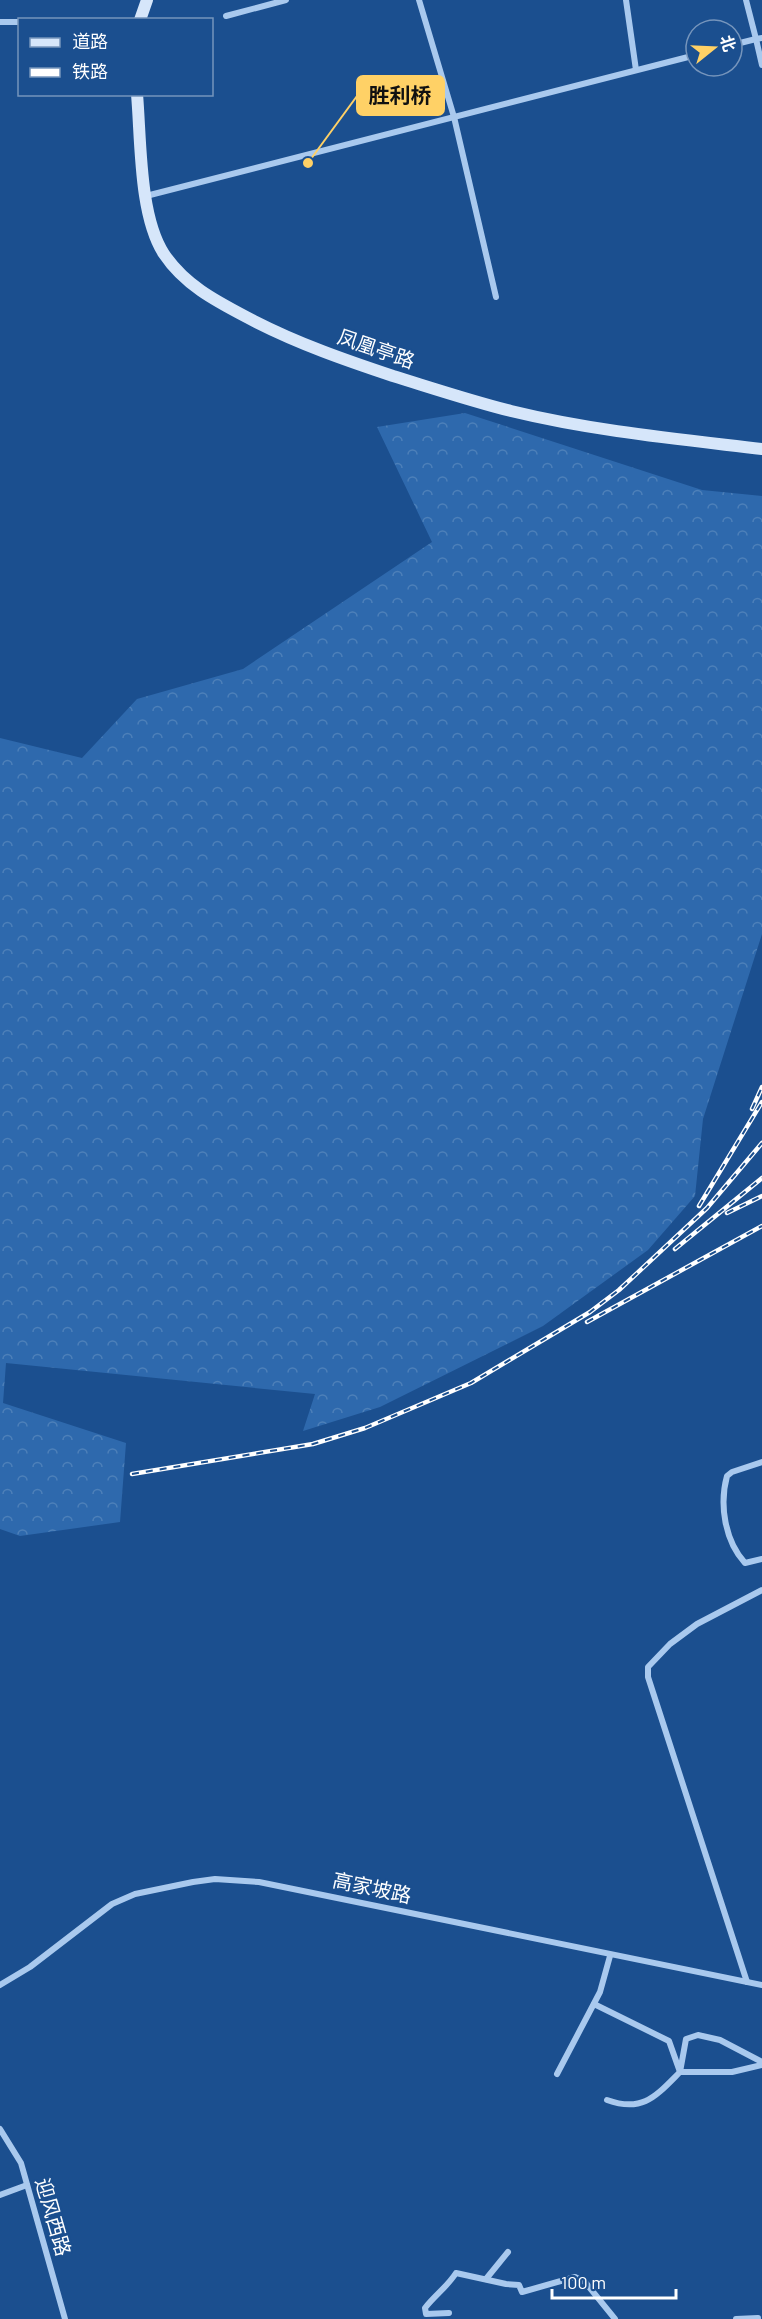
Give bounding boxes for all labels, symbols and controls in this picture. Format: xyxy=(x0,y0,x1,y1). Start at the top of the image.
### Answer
legend xyxy=(18,18,213,96)
north arrow xyxy=(684,18,744,78)
text: 道路 xyxy=(72,30,108,52)
text: 北 xyxy=(717,33,740,54)
text: 铁路 xyxy=(72,60,108,82)
callout: 胜利桥 xyxy=(357,76,444,115)
text: 胜利桥 xyxy=(369,82,432,107)
street label: 凤凰亭路 xyxy=(335,324,418,372)
street label: 高家坡路 xyxy=(331,1867,414,1907)
street label: 迎风西路 xyxy=(31,2175,77,2258)
scale bar xyxy=(552,2262,676,2300)
text: 100 m xyxy=(561,2271,606,2293)

